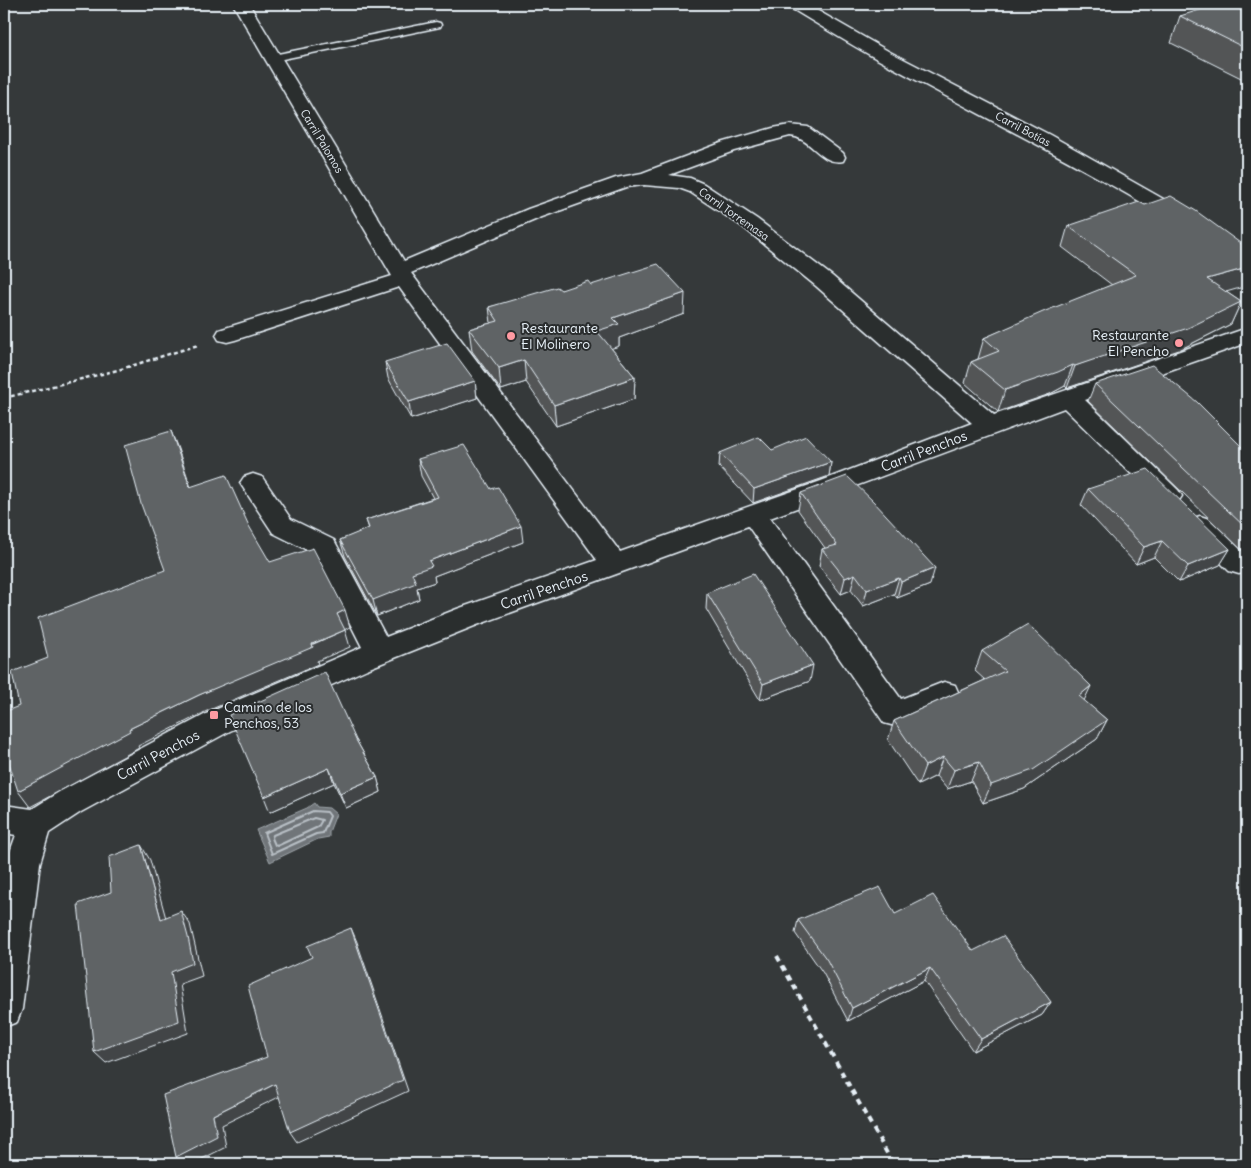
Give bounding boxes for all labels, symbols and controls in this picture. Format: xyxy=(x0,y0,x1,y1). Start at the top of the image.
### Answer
street label: Carril Palomos xyxy=(297,107,347,175)
street label: Carril Botías xyxy=(993,109,1053,149)
street label: Carril Torremasa xyxy=(696,184,772,244)
place label: Restaurante El Molinero xyxy=(521,319,598,353)
place label: Restaurante El Pencho xyxy=(1092,326,1169,360)
marker: Restaurante El Molinero xyxy=(505,330,517,342)
marker: Restaurante El Pencho xyxy=(1173,337,1185,349)
street label: Carril Penchos xyxy=(878,426,970,476)
street label: Carril Penchos xyxy=(498,567,590,613)
place label: Camino de los Penchos, 53 xyxy=(224,698,312,732)
marker: Camino de los Penchos, 53 xyxy=(208,709,220,721)
street label: Carril Penchos xyxy=(114,726,202,784)

